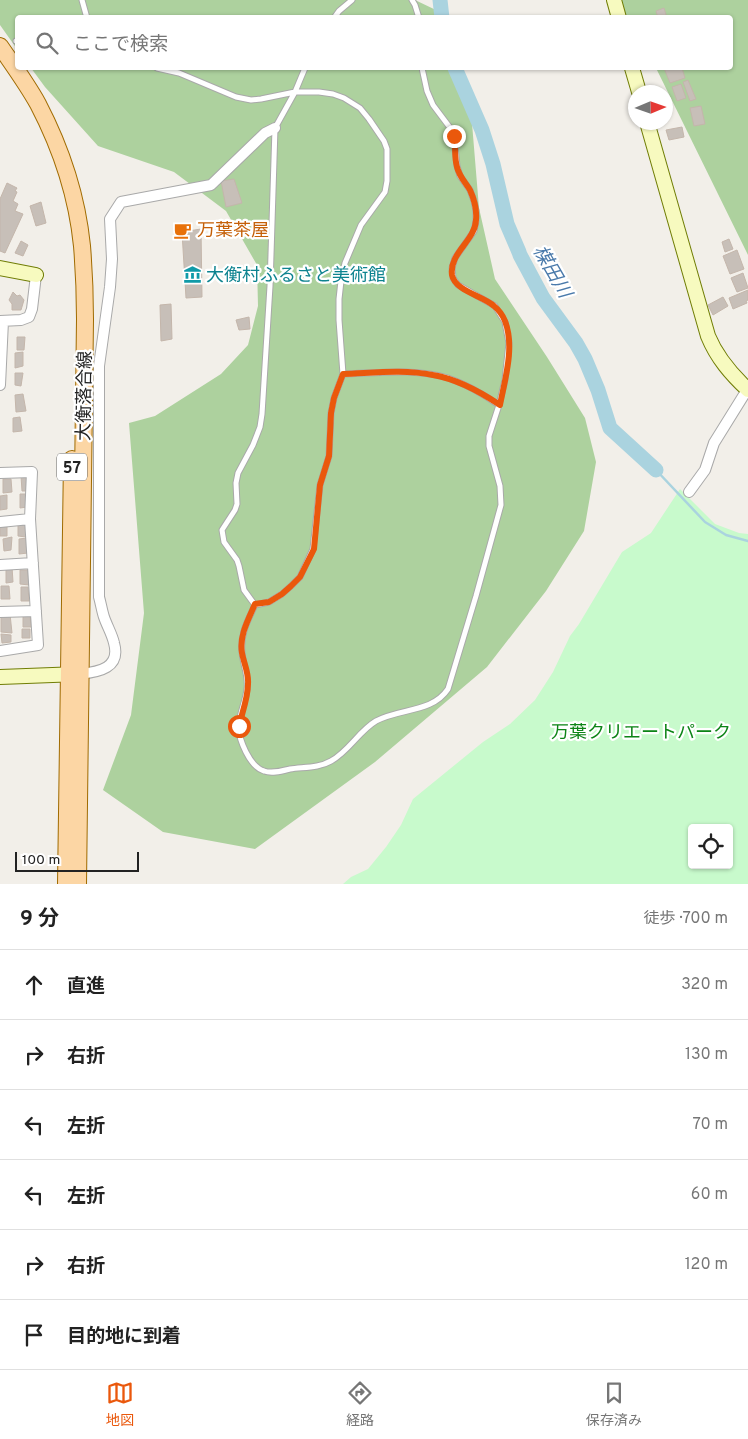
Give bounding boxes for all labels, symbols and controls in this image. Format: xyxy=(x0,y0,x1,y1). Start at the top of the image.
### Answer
search box xyxy=(15,15,733,70)
icon: search xyxy=(33,29,61,57)
text: ここで検索 xyxy=(73,33,168,57)
north arrow xyxy=(628,85,673,130)
route end xyxy=(443,125,466,148)
cafe icon: 万葉茶屋 xyxy=(173,220,193,240)
place label: 万葉茶屋 xyxy=(197,220,269,243)
water label: 楳田川 xyxy=(527,241,577,304)
museum icon: 大衡村ふるさと美術館 xyxy=(182,265,202,285)
place label: 大衡村ふるさと美術館 xyxy=(206,265,386,288)
street label: 大衡落合線 xyxy=(73,351,98,441)
road number: 57 xyxy=(57,454,87,481)
route start xyxy=(228,715,251,738)
park label: 万葉クリエートパーク xyxy=(551,722,731,745)
map controls xyxy=(688,824,733,869)
button: locate xyxy=(688,824,733,869)
scale bar xyxy=(15,849,139,872)
text: 100 m xyxy=(22,852,60,869)
text: 9 分 xyxy=(20,906,59,933)
text: 徒歩 · 700 m xyxy=(644,909,728,929)
icon: ahead xyxy=(20,971,48,999)
text: 直進 xyxy=(67,975,105,999)
text: 320 m xyxy=(681,975,728,995)
icon: right xyxy=(20,1041,48,1069)
text: 右折 xyxy=(67,1045,105,1069)
text: 130 m xyxy=(685,1045,728,1065)
icon: left xyxy=(20,1111,48,1139)
text: 左折 xyxy=(67,1115,105,1139)
text: 70 m xyxy=(693,1115,728,1135)
icon: left xyxy=(20,1181,48,1209)
text: 左折 xyxy=(67,1185,105,1209)
text: 60 m xyxy=(691,1185,728,1205)
icon: right xyxy=(20,1251,48,1279)
text: 右折 xyxy=(67,1255,105,1279)
text: 120 m xyxy=(685,1255,728,1275)
icon: arrive xyxy=(20,1321,48,1349)
text: 目的地に到着 xyxy=(67,1325,181,1349)
tab: 地図 xyxy=(106,1379,134,1430)
tab: 経路 xyxy=(346,1379,374,1430)
tab: 保存済み xyxy=(586,1379,642,1430)

